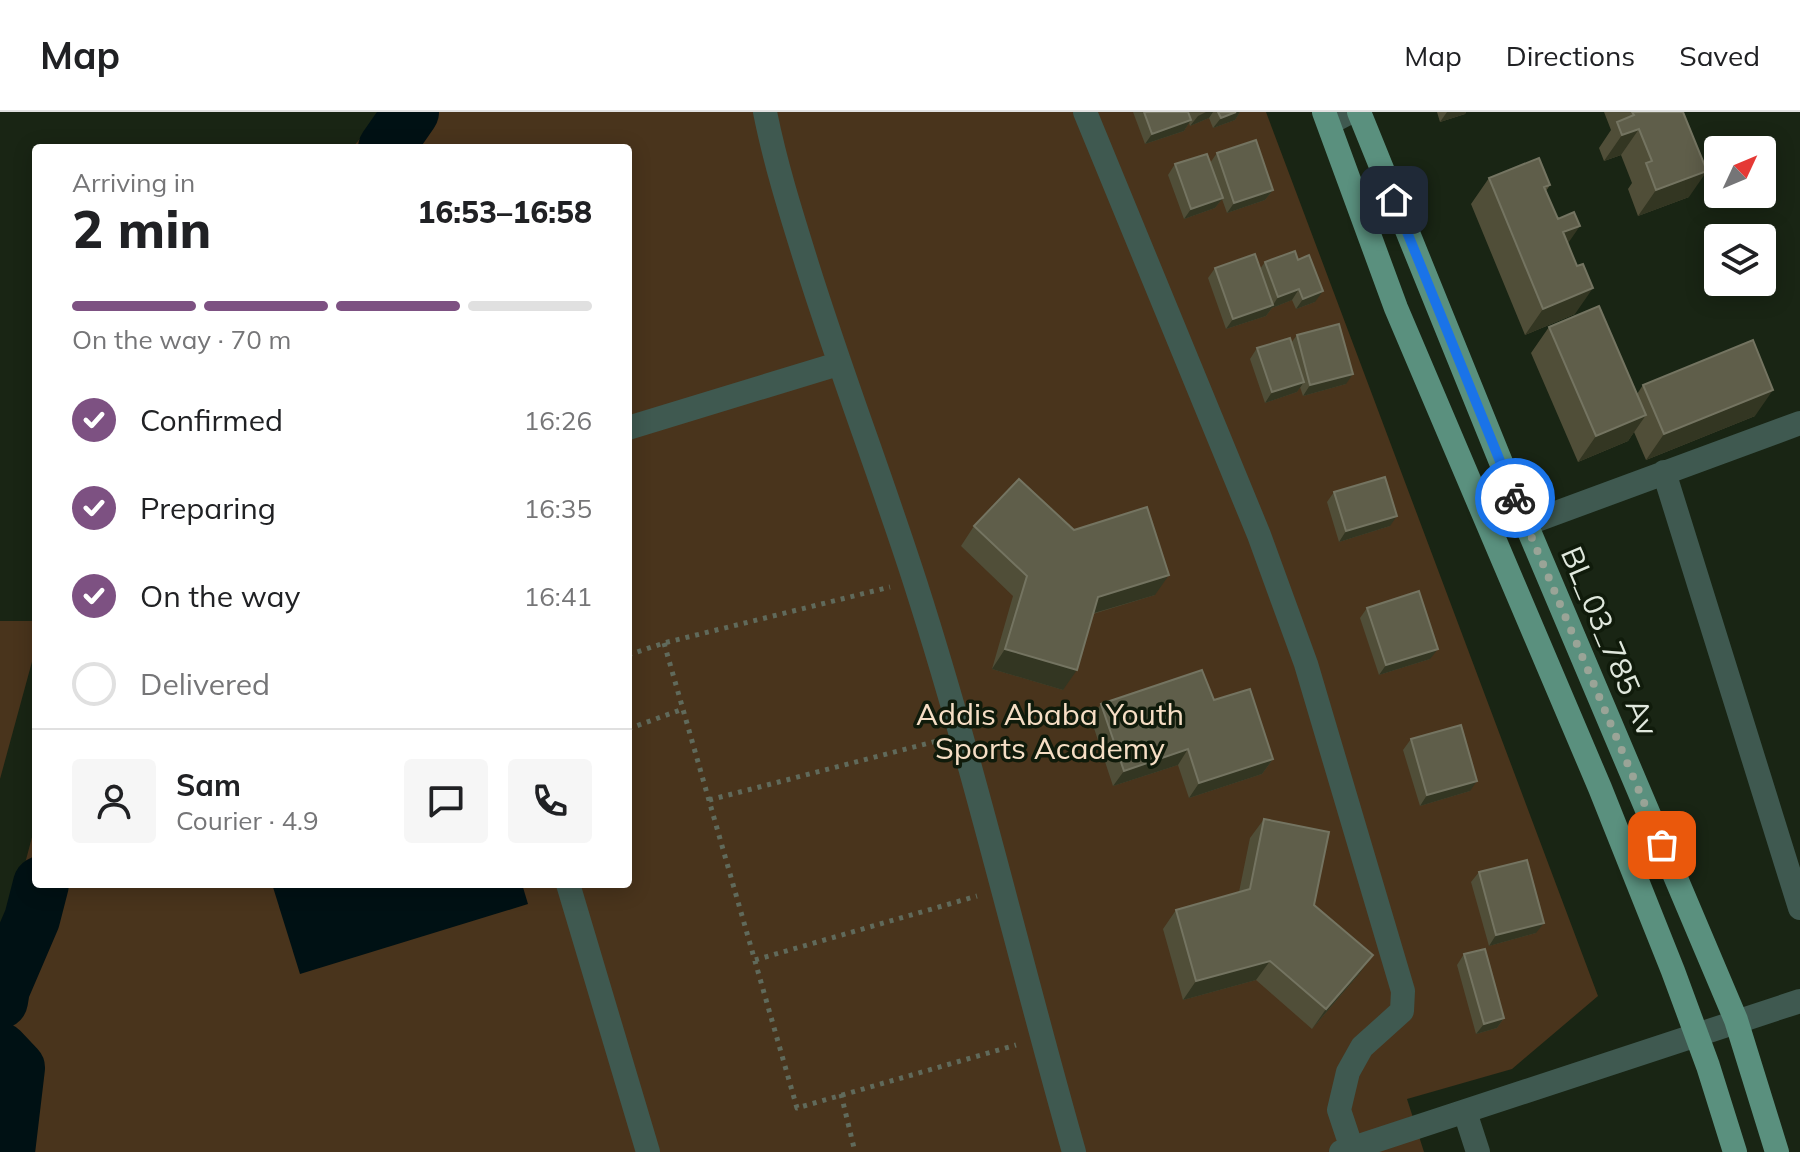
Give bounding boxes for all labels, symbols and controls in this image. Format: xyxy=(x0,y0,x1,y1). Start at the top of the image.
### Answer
text: Map xyxy=(40,31,120,79)
text: Map xyxy=(1404,38,1462,73)
text: Directions xyxy=(1506,38,1635,73)
text: Saved xyxy=(1679,38,1760,73)
north arrow xyxy=(1704,136,1776,208)
map controls xyxy=(1704,136,1776,296)
text: Arriving in xyxy=(72,166,195,199)
pin xyxy=(1360,166,1428,234)
icon: home xyxy=(1372,178,1416,222)
text: 16:53–16:58 xyxy=(417,193,592,231)
text: 2 min xyxy=(72,196,211,261)
button: layers xyxy=(1704,224,1776,296)
text: On the way · 70 m xyxy=(72,323,291,356)
icon: check xyxy=(72,398,116,442)
text: Confirmed xyxy=(140,401,283,439)
text: 16:26 xyxy=(524,404,592,437)
courier xyxy=(1475,458,1555,538)
icon: bike xyxy=(1493,476,1537,520)
icon: check xyxy=(72,486,116,530)
text: Preparing xyxy=(140,489,276,527)
text: 16:35 xyxy=(524,492,592,525)
street label: BL_03_785 Av xyxy=(1553,540,1667,742)
icon: check xyxy=(72,574,116,618)
text: On the way xyxy=(140,577,300,615)
text: 16:41 xyxy=(524,580,592,613)
text: Delivered xyxy=(140,665,270,703)
park label: Addis Ababa Youth Sports Academy xyxy=(916,695,1184,767)
button: person xyxy=(72,759,156,843)
button: chat xyxy=(404,759,488,843)
button: phone xyxy=(508,759,592,843)
text: Sam xyxy=(176,766,241,804)
text: Courier · 4.9 xyxy=(176,804,319,837)
pin xyxy=(1628,811,1696,879)
icon: bag xyxy=(1640,823,1684,867)

